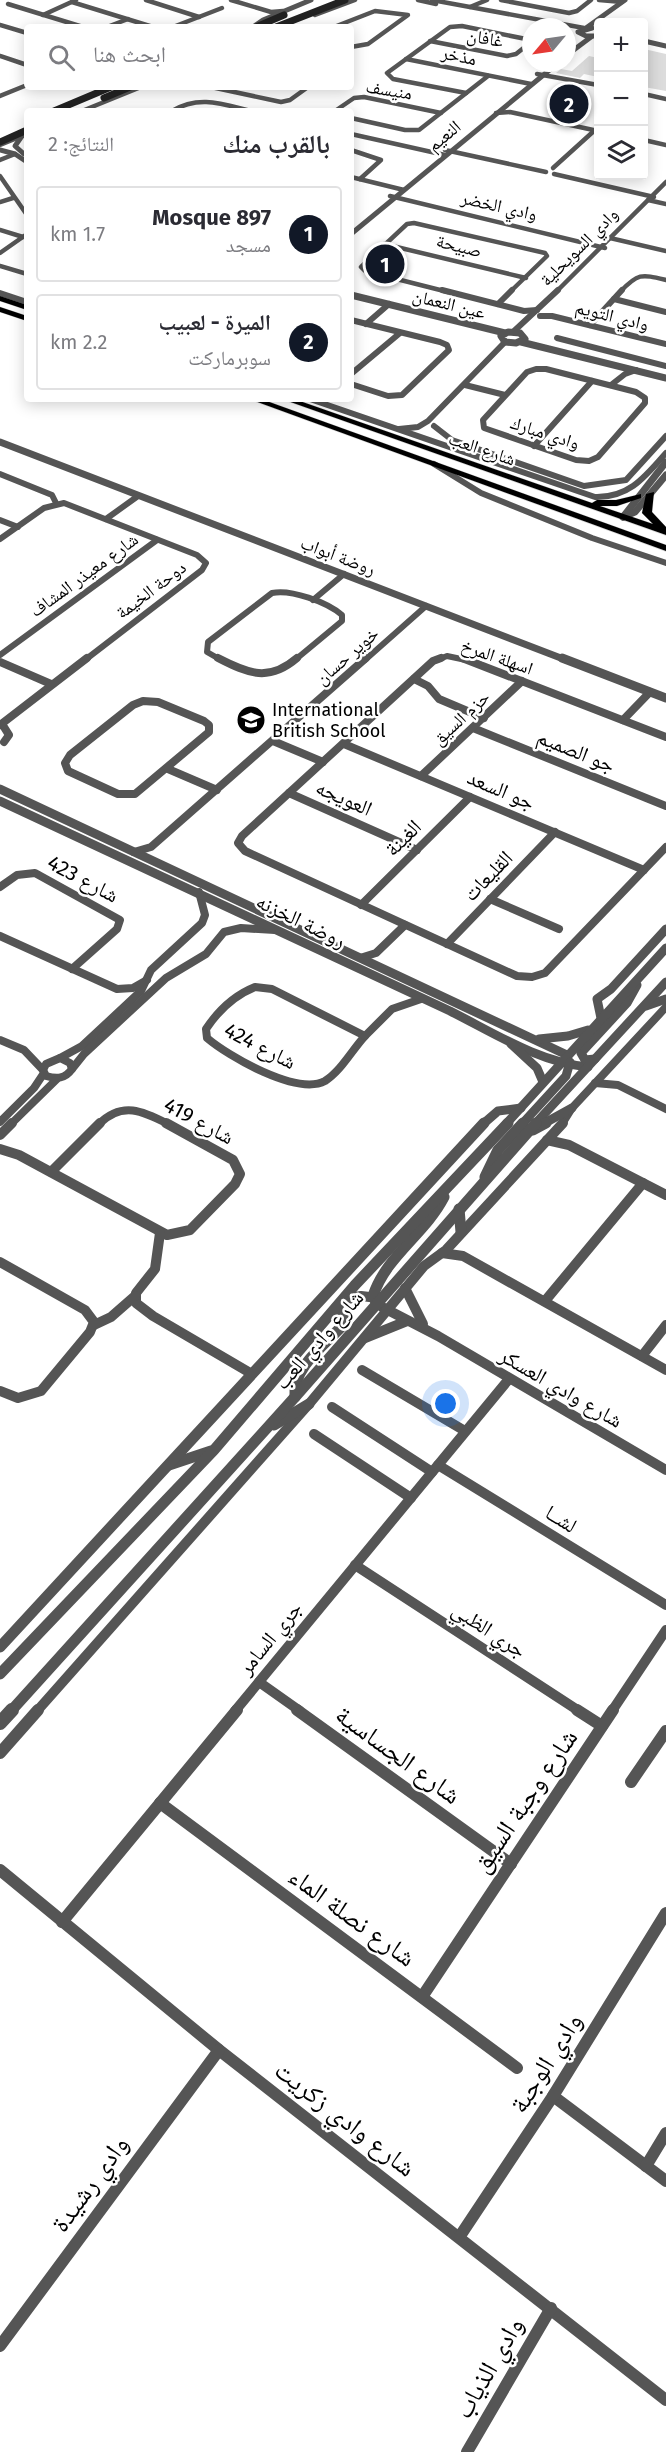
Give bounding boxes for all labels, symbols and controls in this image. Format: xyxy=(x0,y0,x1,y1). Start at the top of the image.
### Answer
north arrow xyxy=(522,18,576,72)
map controls xyxy=(594,18,648,180)
button: + xyxy=(594,18,648,72)
search box xyxy=(24,24,354,90)
street label: غافان xyxy=(465,24,505,52)
icon: search xyxy=(45,41,78,74)
text: ابحث هنا xyxy=(93,41,166,68)
street label: مذخر xyxy=(438,41,479,70)
button: − xyxy=(594,72,648,126)
street label: منيسف xyxy=(364,75,414,105)
pin: 2 xyxy=(550,82,588,126)
street label: النعيم xyxy=(423,116,466,157)
button: layers xyxy=(594,126,648,180)
text: بالقرب منك xyxy=(222,129,330,160)
text: النتائج: 2 xyxy=(48,132,114,156)
street label: وادي الخضر xyxy=(457,186,539,229)
street label: وادي السويحلية xyxy=(535,203,625,293)
text: Mosque 897 xyxy=(152,204,271,231)
text: 1.7 km xyxy=(50,222,105,246)
text: 1 xyxy=(304,222,313,246)
street label: صبيحة xyxy=(434,230,484,262)
text: مسجد xyxy=(226,233,271,257)
pin: 1 xyxy=(366,242,404,286)
street label: عين النعمان xyxy=(410,284,488,324)
street label: وادي التويم xyxy=(572,296,651,339)
text: الميرة - لعبيب xyxy=(159,309,271,336)
text: 2.2 km xyxy=(50,330,107,354)
text: 2 xyxy=(303,330,314,354)
text: سوبرماركت xyxy=(188,346,271,370)
street label: وادي مبارك xyxy=(507,412,582,458)
street label: شارع العب xyxy=(446,427,518,471)
street label: شارع معيذر المشاف xyxy=(25,528,143,622)
street label: روضة أبواب xyxy=(298,532,379,580)
street label: دوحة الخيمة xyxy=(111,556,191,624)
street label: خوير حسان xyxy=(311,623,383,689)
street label: اسهلة المرخ xyxy=(458,634,536,680)
street label: حزم السيق xyxy=(428,686,495,751)
place label: International British School xyxy=(272,699,386,742)
school or university icon: International British School xyxy=(235,704,267,736)
street label: جو الصميم xyxy=(533,724,619,779)
street label: جو السعد xyxy=(463,764,539,816)
street label: العويجه xyxy=(312,774,376,822)
street label: الغينة xyxy=(379,814,427,862)
street label: القليعات xyxy=(458,845,518,907)
street label: شارع 423 xyxy=(43,849,123,909)
street label: روضة الخزنه xyxy=(252,888,350,954)
street label: شارع 424 xyxy=(220,1017,300,1075)
street label: شارع 419 xyxy=(160,1092,238,1150)
street label: شارع وادي العب xyxy=(269,1285,372,1397)
street label: شارع وادي العسكر xyxy=(492,1342,627,1437)
your location xyxy=(431,1389,460,1418)
street label: لشــا xyxy=(540,1499,582,1539)
street label: جري السامر xyxy=(232,1596,310,1683)
street label: جري الظبي xyxy=(445,1596,531,1666)
street label: شارع الجساسية xyxy=(329,1699,467,1811)
street label: شارع وجبة السيق xyxy=(466,1723,584,1879)
street label: شارع نصلة الماء xyxy=(283,1861,421,1973)
street label: وادي الوجبة xyxy=(503,2007,593,2121)
street label: شارع وادي زكريت xyxy=(266,2054,421,2187)
street label: وادي رشيدة xyxy=(45,2130,139,2241)
street label: وادي الذياب xyxy=(448,2312,534,2426)

